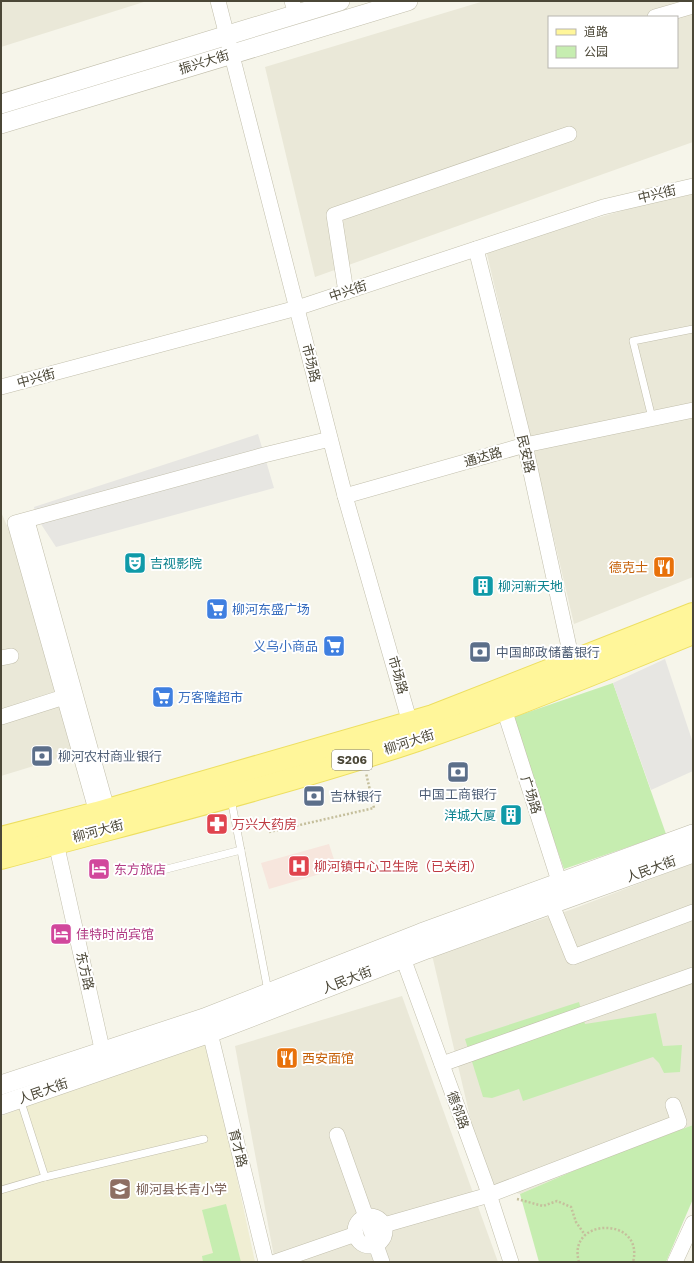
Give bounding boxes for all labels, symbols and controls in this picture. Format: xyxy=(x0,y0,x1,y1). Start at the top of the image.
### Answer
legend xyxy=(548,16,678,68)
text: 道路 xyxy=(584,25,608,39)
text: 公园 xyxy=(584,45,608,59)
street label: 振兴大街 xyxy=(177,47,231,77)
street label: 中兴街 xyxy=(636,182,678,206)
street label: 中兴街 xyxy=(327,278,369,304)
street label: 市场路 xyxy=(299,342,323,384)
street label: 中兴街 xyxy=(15,366,57,390)
street label: 民安路 xyxy=(514,433,538,475)
street label: 通达路 xyxy=(462,444,504,470)
theatre icon: 吉视影院 xyxy=(122,550,148,576)
restaurant icon: 德克士 xyxy=(651,554,677,580)
place label: 吉视影院 xyxy=(150,556,202,571)
place label: 德克士 xyxy=(609,560,648,575)
building icon: 柳河新天地 xyxy=(470,573,496,599)
place label: 柳河新天地 xyxy=(498,579,563,594)
supermarket icon: 柳河东盛广场 xyxy=(204,596,230,622)
place label: 柳河东盛广场 xyxy=(232,602,310,617)
supermarket icon: 义乌小商品 xyxy=(321,633,347,659)
place label: 义乌小商品 xyxy=(253,639,318,654)
bank icon: 中国邮政储蓄银行 xyxy=(467,639,493,665)
place label: 中国邮政储蓄银行 xyxy=(496,645,600,660)
street label: 市场路 xyxy=(385,654,411,696)
supermarket icon: 万客隆超市 xyxy=(150,684,176,710)
place label: 万客隆超市 xyxy=(178,690,243,705)
street label: 柳河大街 xyxy=(382,727,436,757)
bank icon: 柳河农村商业银行 xyxy=(29,743,55,769)
place label: 柳河农村商业银行 xyxy=(58,749,162,764)
road number: S206 xyxy=(332,750,372,770)
bank icon: 中国工商银行 xyxy=(445,759,471,785)
street label: 广场路 xyxy=(518,774,544,816)
bank icon: 吉林银行 xyxy=(301,783,327,809)
place label: 中国工商银行 xyxy=(419,787,497,802)
place label: 吉林银行 xyxy=(330,789,382,804)
building icon: 洋城大厦 xyxy=(498,802,524,828)
place label: 洋城大厦 xyxy=(444,808,496,823)
pharmacy icon: 万兴大药房 xyxy=(204,811,230,837)
street label: 柳河大街 xyxy=(71,817,125,845)
place label: 万兴大药房 xyxy=(232,817,297,832)
hospital icon: 柳河镇中心卫生院（已关闭） xyxy=(286,853,312,879)
street label: 人民大街 xyxy=(624,853,678,885)
hotel icon: 东方旅店 xyxy=(86,856,112,882)
place label: 柳河镇中心卫生院（已关闭） xyxy=(314,859,483,874)
place label: 东方旅店 xyxy=(114,862,166,877)
hotel icon: 佳特时尚宾馆 xyxy=(48,921,74,947)
place label: 佳特时尚宾馆 xyxy=(76,927,154,942)
street label: 东方路 xyxy=(73,950,97,992)
street label: 人民大街 xyxy=(320,964,374,996)
restaurant icon: 西安面馆 xyxy=(274,1045,300,1071)
place label: 西安面馆 xyxy=(302,1051,354,1066)
street label: 人民大街 xyxy=(16,1075,70,1107)
street label: 德邻路 xyxy=(444,1089,472,1131)
street label: 育才路 xyxy=(226,1127,250,1169)
school or university icon: 柳河县长青小学 xyxy=(107,1176,133,1202)
place label: 柳河县长青小学 xyxy=(136,1182,227,1197)

